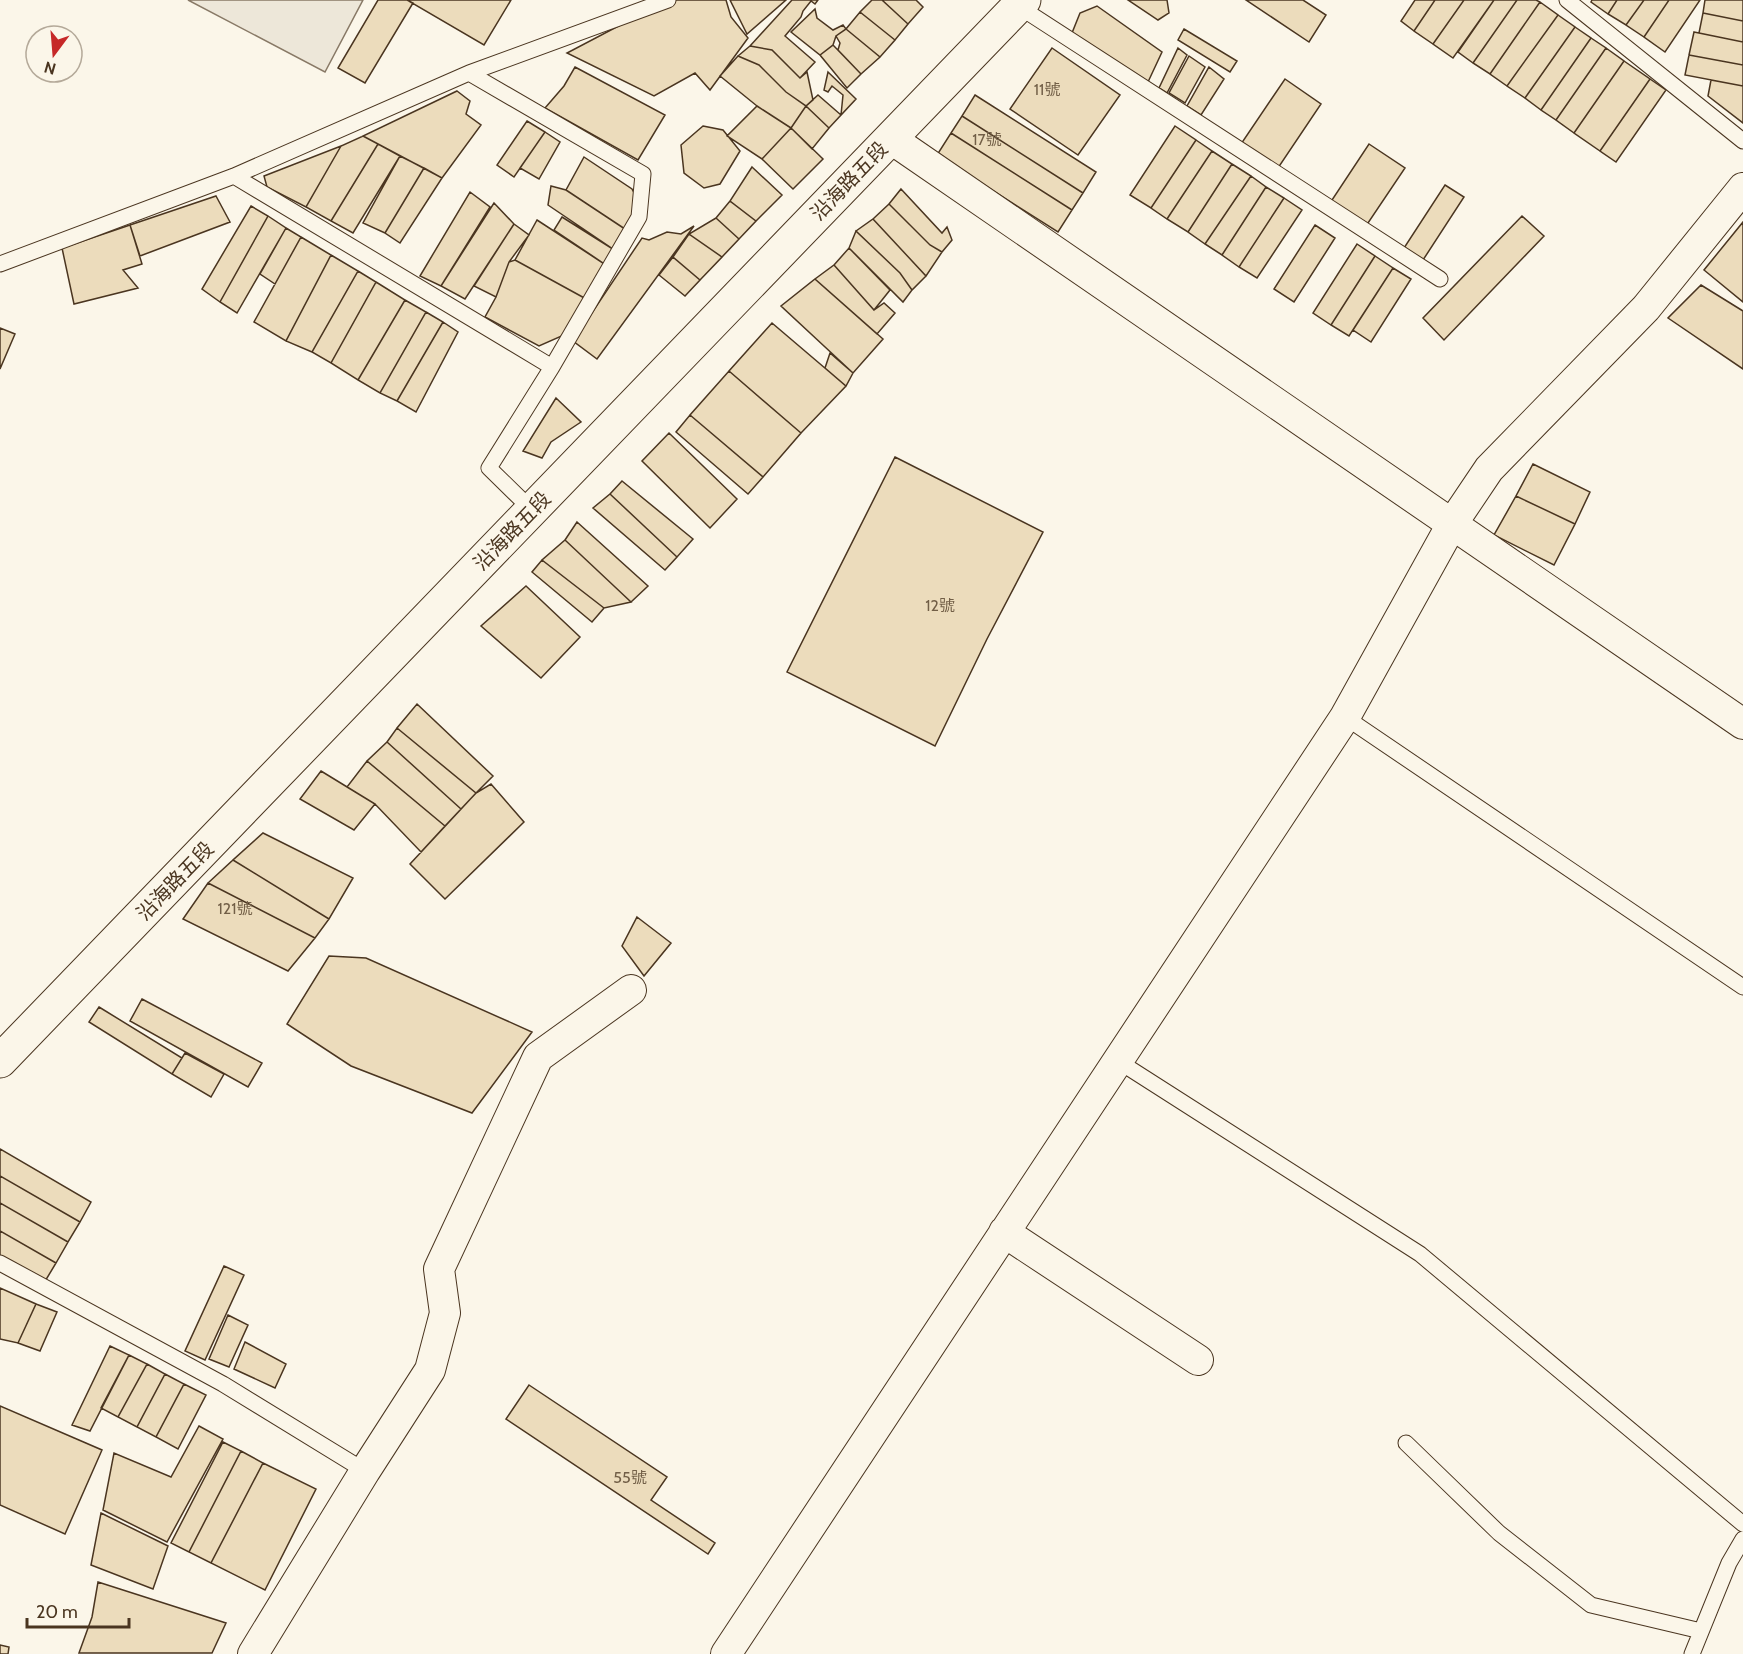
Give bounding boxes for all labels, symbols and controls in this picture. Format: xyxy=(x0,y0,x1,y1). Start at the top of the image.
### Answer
north arrow xyxy=(24,24,84,84)
text: N xyxy=(42,57,58,79)
house number: 11號 xyxy=(1034,80,1060,99)
house number: 17號 xyxy=(972,130,1002,149)
street label: 沿海路五段 xyxy=(806,137,892,225)
street label: 沿海路五段 xyxy=(469,487,555,575)
house number: 12號 xyxy=(925,596,955,615)
street label: 沿海路五段 xyxy=(132,837,218,925)
house number: 121號 xyxy=(218,899,252,918)
house number: 55號 xyxy=(613,1468,647,1487)
scale bar xyxy=(27,1591,129,1629)
text: 20 m xyxy=(36,1601,78,1623)

